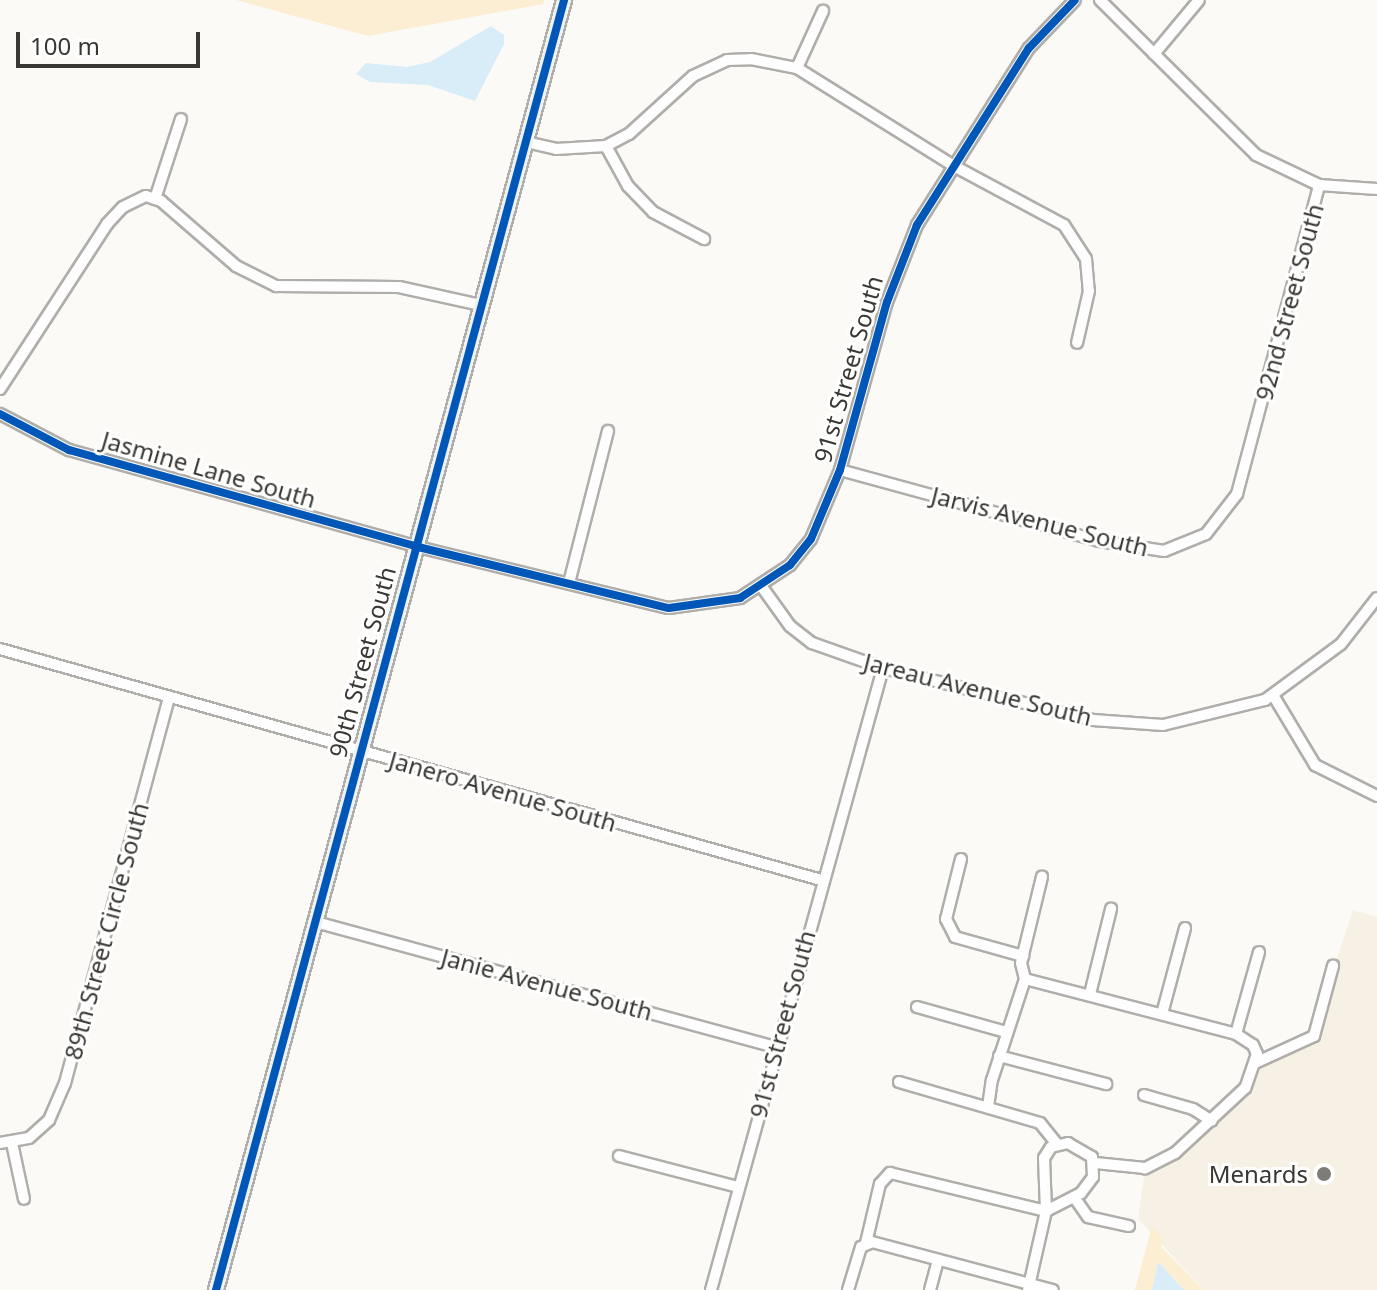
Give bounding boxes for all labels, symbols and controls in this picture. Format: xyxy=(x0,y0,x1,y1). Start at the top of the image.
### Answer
scale bar xyxy=(20,16,204,66)
text: 100 m xyxy=(30,29,100,62)
street label: 92nd Street South xyxy=(1249,200,1329,404)
street label: 91st Street South xyxy=(808,272,888,466)
street label: Jasmine Lane South xyxy=(99,425,319,513)
street label: Jarvis Avenue South xyxy=(929,480,1151,562)
street label: 90th Street South xyxy=(323,563,401,761)
street label: Jareau Avenue South xyxy=(861,647,1095,731)
street label: Janero Avenue South xyxy=(386,745,620,837)
street label: 89th Street Circle South xyxy=(58,799,154,1063)
street label: 91st Street South xyxy=(743,927,821,1121)
street label: Janie Avenue South xyxy=(438,942,656,1026)
place label: Menards xyxy=(1209,1160,1308,1188)
marker: Menards xyxy=(1315,1165,1333,1183)

